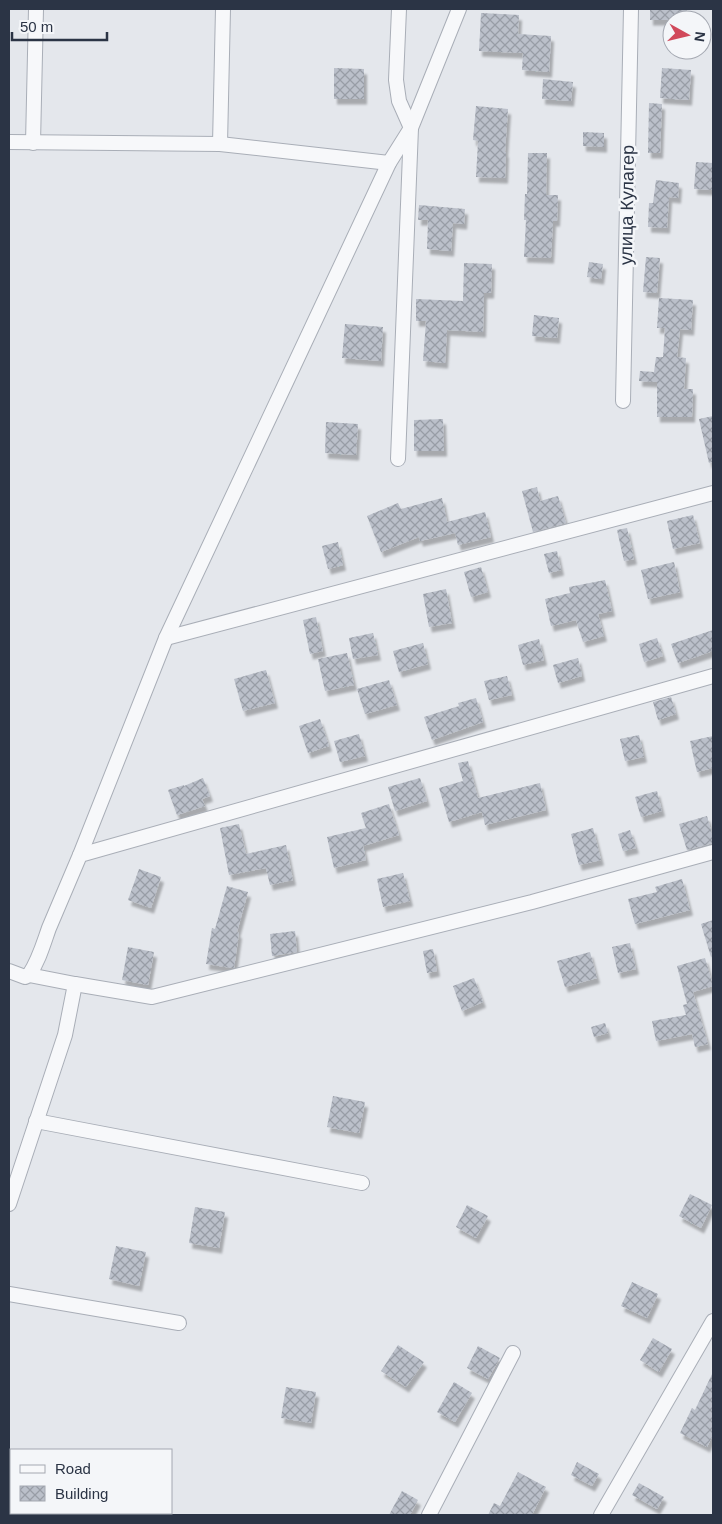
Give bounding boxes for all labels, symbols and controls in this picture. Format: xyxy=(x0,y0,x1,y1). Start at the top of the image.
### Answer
scale bar xyxy=(12,10,108,42)
north arrow xyxy=(662,10,712,60)
text: 50 m xyxy=(20,18,53,35)
text: N xyxy=(691,31,709,43)
street label: улица Кулагер xyxy=(616,145,638,265)
legend xyxy=(10,1449,172,1514)
text: Road xyxy=(55,1460,91,1477)
text: Building xyxy=(55,1485,108,1502)

